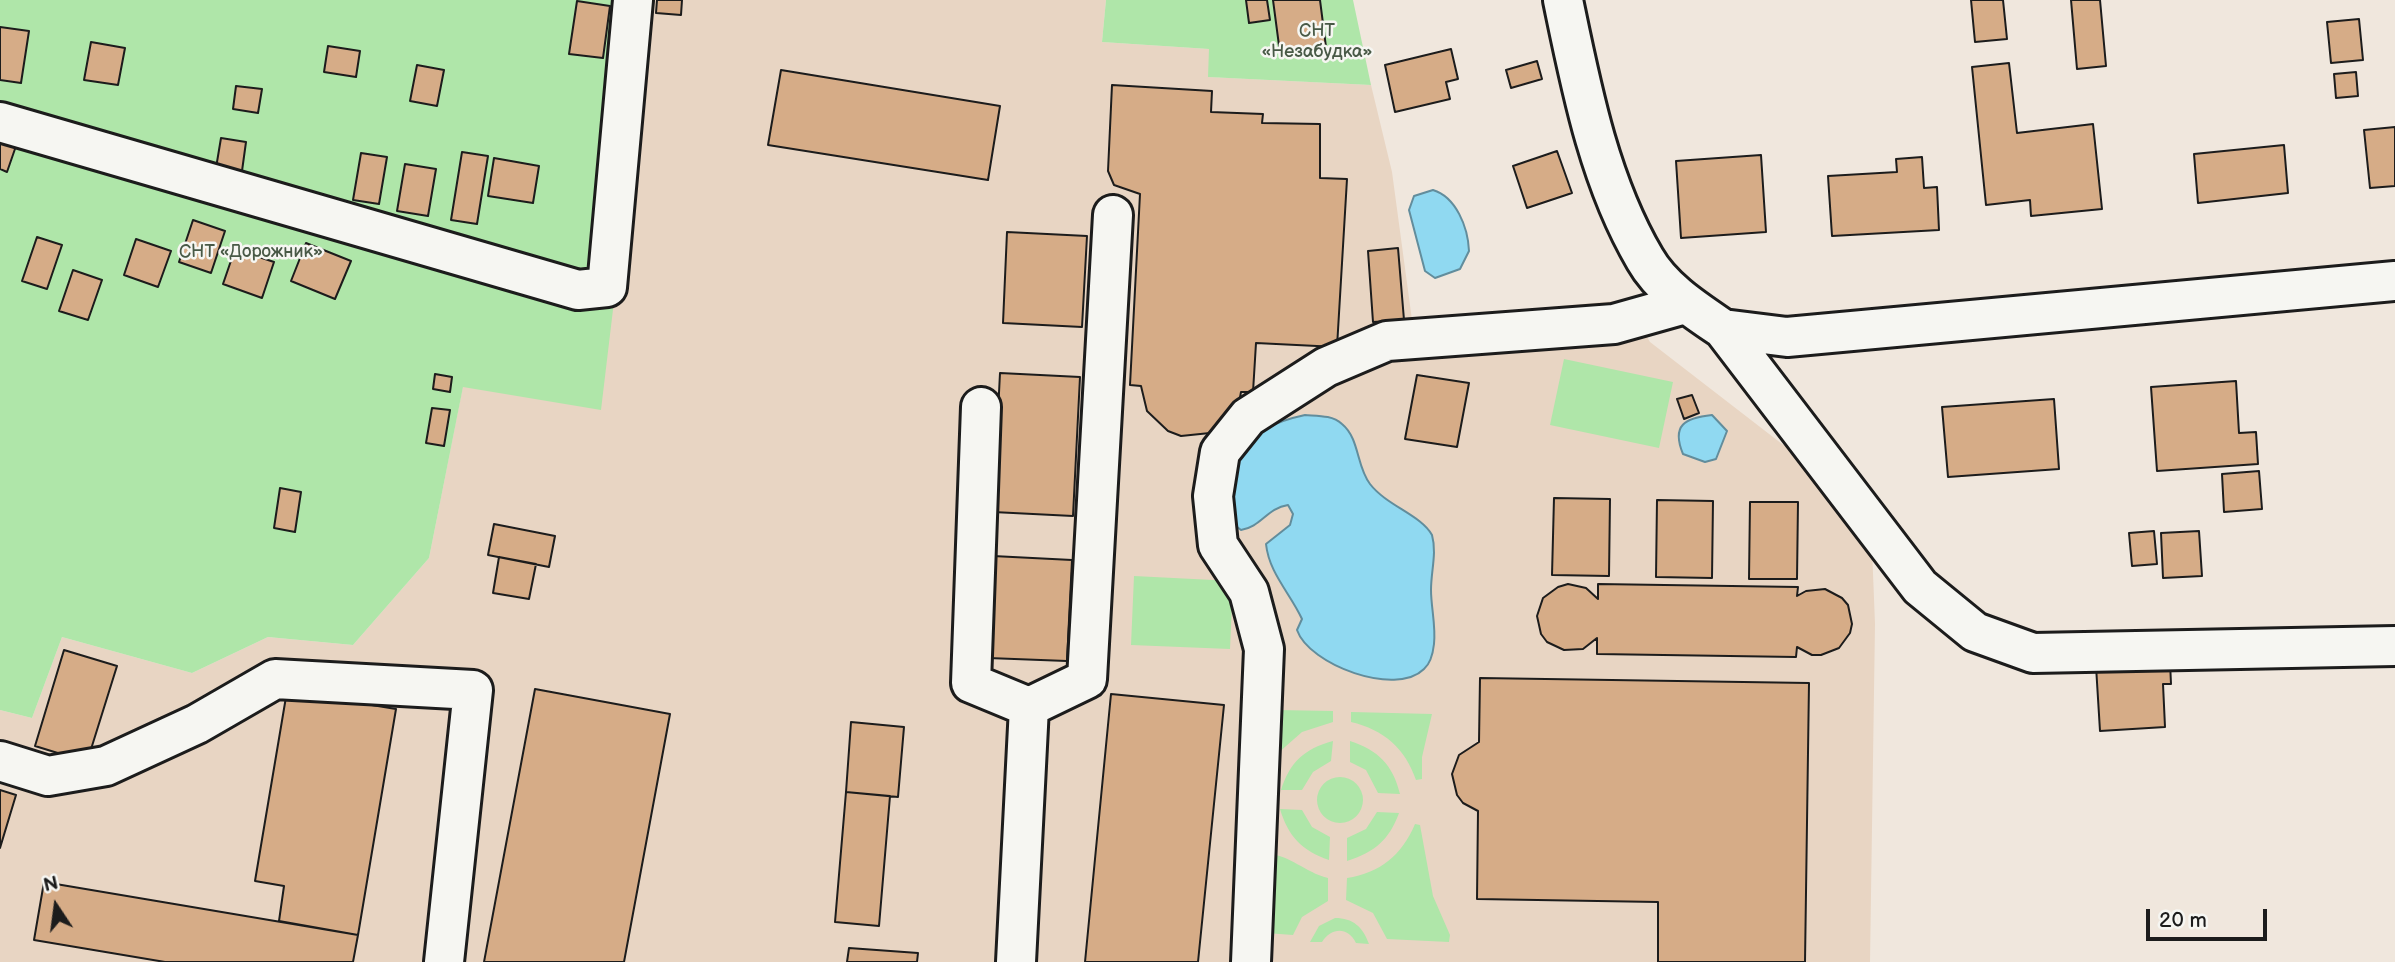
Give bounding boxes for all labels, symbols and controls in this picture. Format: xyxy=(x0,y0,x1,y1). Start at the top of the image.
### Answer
park label: СНТ «Незабудка» xyxy=(1261,20,1373,62)
park label: СНТ «Дорожник» xyxy=(179,241,323,263)
north arrow xyxy=(21,871,91,941)
text: N xyxy=(42,872,61,898)
scale bar xyxy=(2150,895,2271,939)
text: 20 m xyxy=(2159,908,2207,933)

